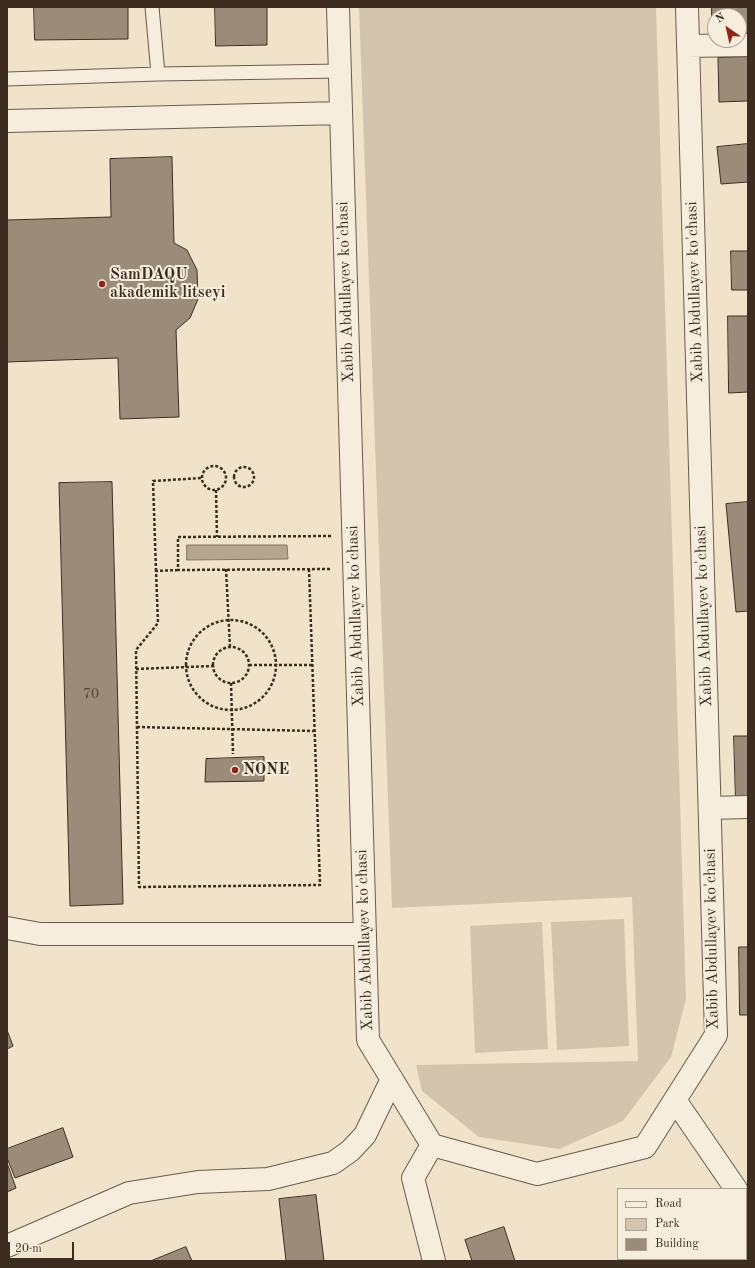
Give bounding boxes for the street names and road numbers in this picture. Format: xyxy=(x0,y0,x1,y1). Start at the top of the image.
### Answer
street label: Xabib Abdullayev ko'chasi xyxy=(333,201,359,383)
street label: Xabib Abdullayev ko'chasi xyxy=(682,201,708,383)
street label: Xabib Abdullayev ko'chasi xyxy=(343,525,369,707)
street label: Xabib Abdullayev ko'chasi xyxy=(691,525,717,707)
street label: Xabib Abdullayev ko'chasi xyxy=(701,848,723,1030)
street label: Xabib Abdullayev ko'chasi xyxy=(352,849,378,1031)

